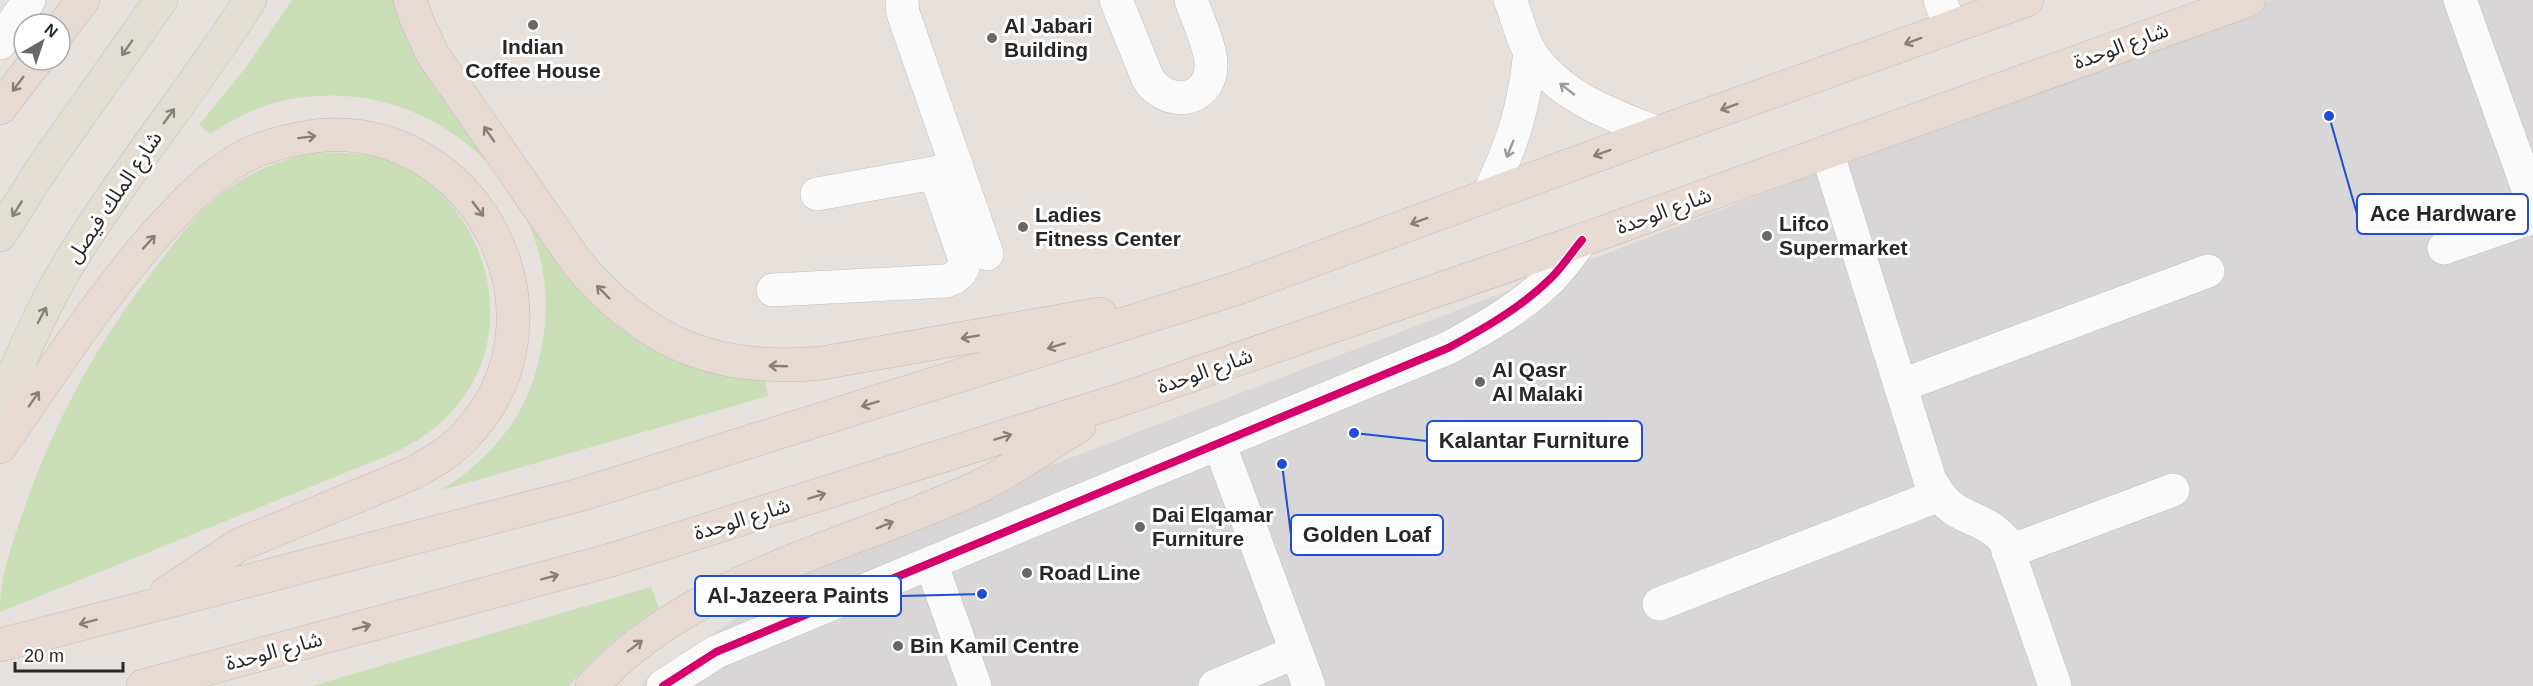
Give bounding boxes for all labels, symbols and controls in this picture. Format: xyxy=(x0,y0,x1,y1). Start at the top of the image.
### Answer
north arrow xyxy=(12,12,72,72)
place label: Al Jabari Building xyxy=(1004,14,1093,61)
marker: Indian Coffee House xyxy=(526,18,540,32)
street label: شارع الوحدة xyxy=(2070,18,2173,77)
text: N xyxy=(41,20,61,41)
marker: Al Jabari Building xyxy=(985,31,999,45)
place label: Indian Coffee House xyxy=(465,35,601,82)
one-way arrow xyxy=(1904,36,1923,47)
one-way arrow xyxy=(121,39,133,55)
one-way arrow xyxy=(12,76,25,92)
one-way arrow xyxy=(1559,82,1575,95)
one-way arrow xyxy=(1720,102,1739,113)
one-way arrow xyxy=(163,108,175,124)
street label: شارع الملك فيصل xyxy=(61,127,169,269)
one-way arrow xyxy=(483,127,495,143)
one-way arrow xyxy=(297,131,317,142)
one-way arrow xyxy=(1503,139,1514,158)
one-way arrow xyxy=(1593,148,1612,159)
street label: شارع الوحدة xyxy=(1613,183,1716,242)
callout: Ace Hardware xyxy=(2357,194,2528,234)
one-way arrow xyxy=(11,200,23,216)
one-way arrow xyxy=(472,200,484,216)
text: Ace Hardware xyxy=(2370,201,2516,226)
place label: Ladies Fitness Center xyxy=(1035,203,1181,250)
place label: Lifco Supermarket xyxy=(1779,212,1907,259)
one-way arrow xyxy=(1410,216,1429,227)
marker: Ladies Fitness Center xyxy=(1016,220,1030,234)
marker: Lifco Supermarket xyxy=(1760,229,1774,243)
one-way arrow xyxy=(142,235,156,250)
one-way arrow xyxy=(596,284,611,299)
one-way arrow xyxy=(36,307,48,324)
one-way arrow xyxy=(961,332,981,343)
one-way arrow xyxy=(1047,341,1066,352)
street label: شارع الوحدة xyxy=(1154,344,1257,401)
place label: Al Qasr Al Malaki xyxy=(1492,358,1583,405)
one-way arrow xyxy=(768,360,788,372)
marker: Al Qasr Al Malaki xyxy=(1473,375,1487,389)
one-way arrow xyxy=(28,391,40,408)
one-way arrow xyxy=(861,399,880,410)
callout: Kalantar Furniture xyxy=(1427,421,1642,461)
text: Kalantar Furniture xyxy=(1439,428,1629,453)
one-way arrow xyxy=(993,431,1012,442)
one-way arrow xyxy=(807,490,826,501)
street label: شارع الوحدة xyxy=(691,493,794,548)
place label: Dai Elqamar Furniture xyxy=(1152,503,1273,550)
callout: Golden Loaf xyxy=(1291,515,1443,555)
one-way arrow xyxy=(875,519,894,530)
marker: Dai Elqamar Furniture xyxy=(1133,520,1147,534)
text: Golden Loaf xyxy=(1303,522,1432,547)
place label: Road Line xyxy=(1039,561,1141,584)
marker: Road Line xyxy=(1020,566,1034,580)
one-way arrow xyxy=(540,570,559,582)
callout: Al-Jazeera Paints xyxy=(695,576,901,616)
text: Al-Jazeera Paints xyxy=(707,583,889,608)
one-way arrow xyxy=(79,616,98,628)
one-way arrow xyxy=(352,621,371,633)
street label: شارع الوحدة xyxy=(223,627,326,678)
place label: Bin Kamil Centre xyxy=(910,634,1079,657)
scale bar xyxy=(15,635,123,673)
marker: Bin Kamil Centre xyxy=(891,639,905,653)
one-way arrow xyxy=(627,640,643,653)
text: 20 m xyxy=(24,646,64,666)

